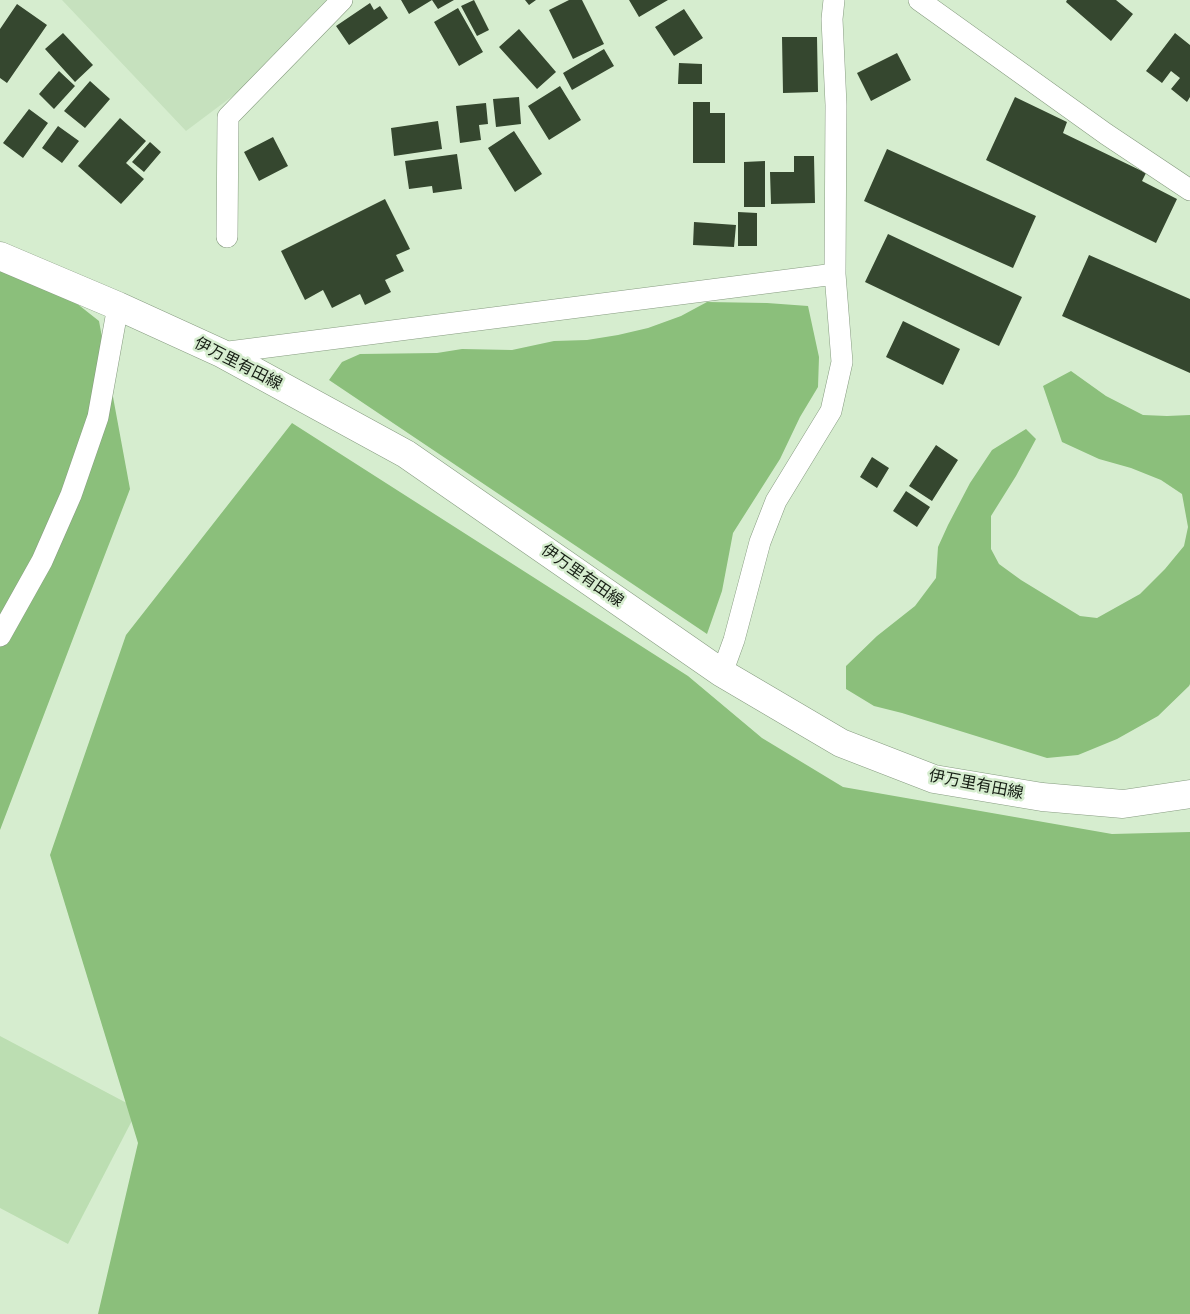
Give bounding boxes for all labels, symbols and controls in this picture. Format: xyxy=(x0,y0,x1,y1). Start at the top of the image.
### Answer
street label: 伊万里有田線 xyxy=(191,334,285,394)
street label: 伊万里有田線 xyxy=(537,541,627,611)
street label: 伊万里有田線 xyxy=(927,766,1025,804)

